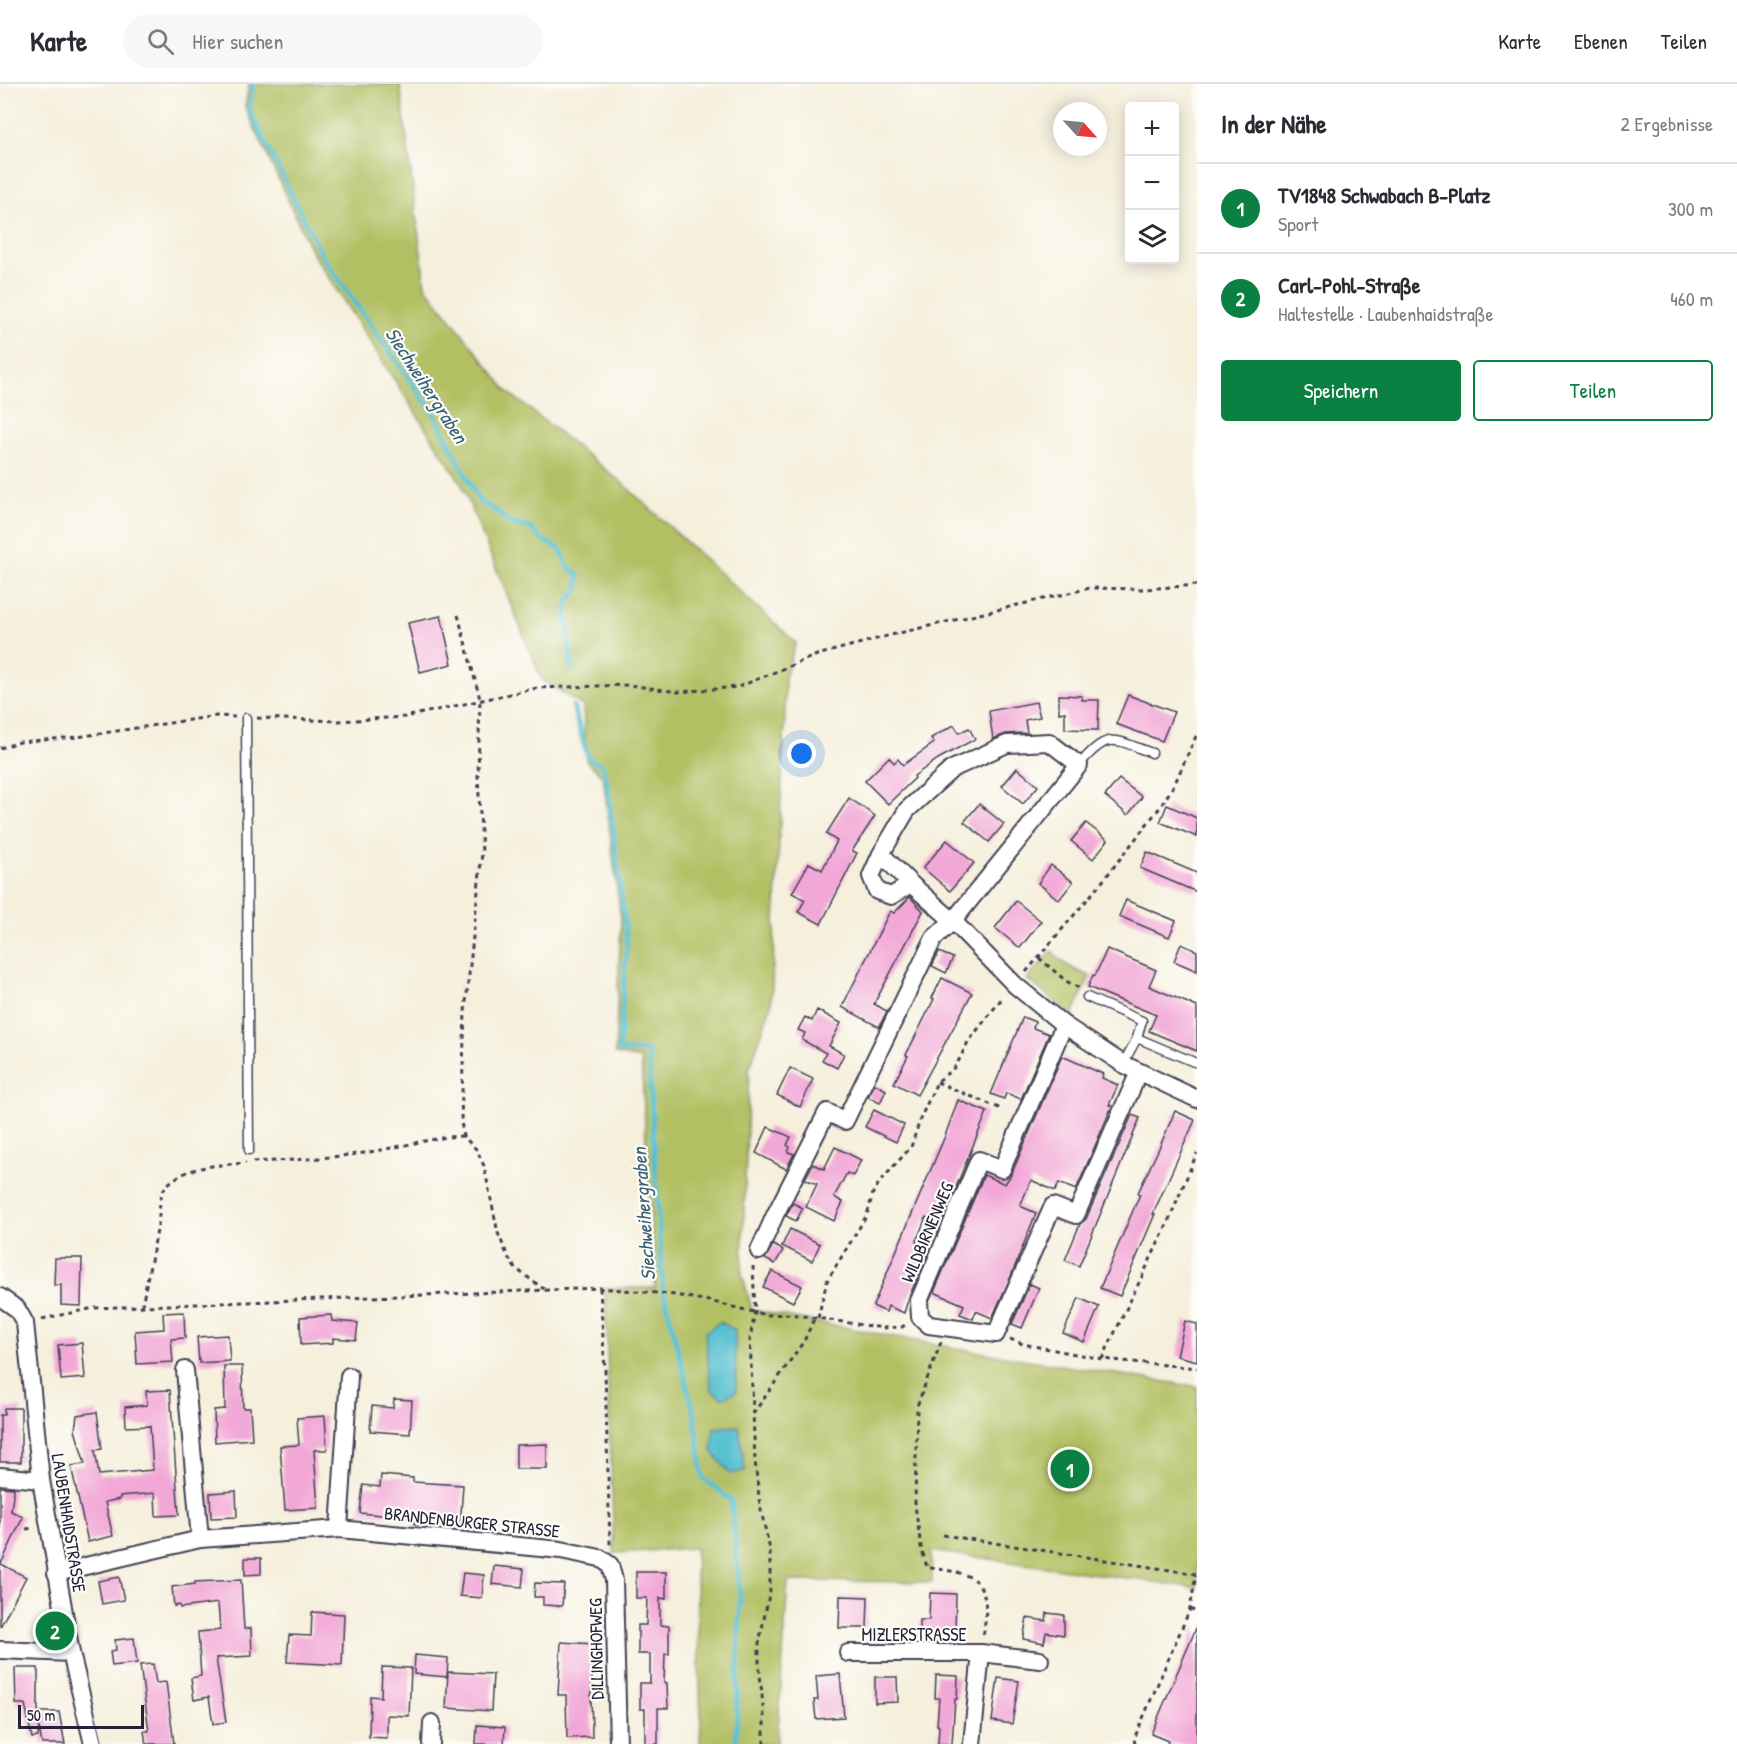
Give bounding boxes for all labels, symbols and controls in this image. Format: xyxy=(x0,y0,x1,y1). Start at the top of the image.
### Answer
search box xyxy=(123,14,543,68)
text: Karte xyxy=(30,22,87,60)
icon: search xyxy=(144,25,177,58)
text: Hier suchen xyxy=(192,26,283,56)
text: Karte xyxy=(1498,27,1541,56)
text: Ebenen xyxy=(1574,27,1628,56)
text: Teilen xyxy=(1661,27,1707,56)
north arrow xyxy=(1053,102,1107,156)
map controls xyxy=(1125,102,1179,264)
button: + xyxy=(1125,102,1179,156)
text: In der Nähe xyxy=(1221,106,1327,141)
text: 2 Ergebnisse xyxy=(1621,110,1713,137)
button: − xyxy=(1125,156,1179,210)
text: TV1848 Schwabach B-Platz xyxy=(1278,180,1490,210)
text: 1 xyxy=(1237,195,1244,222)
text: 300 m xyxy=(1668,195,1713,222)
button: layers xyxy=(1125,210,1179,264)
text: Sport xyxy=(1278,210,1318,237)
text: Carl-Pohl-Straße xyxy=(1278,270,1420,300)
text: 2 xyxy=(1236,285,1245,312)
text: 460 m xyxy=(1670,285,1713,312)
text: Haltestelle · Laubenhaidstraße xyxy=(1278,300,1493,327)
water label: Siechweihergraben xyxy=(379,322,476,450)
button: Speichern xyxy=(1221,360,1461,421)
button: Teilen xyxy=(1473,360,1713,421)
your location xyxy=(787,739,816,768)
water label: Siechweihergraben xyxy=(625,1145,662,1281)
street label: WILDBIRNENWEG xyxy=(895,1178,960,1286)
pin: 1 xyxy=(1050,1446,1090,1492)
street label: LAUBENHAIDSTRASSE xyxy=(46,1452,92,1594)
street label: BRANDENBURGER STRASSE xyxy=(383,1500,561,1544)
street label: DILLINGHOFWEG xyxy=(583,1598,609,1700)
pin: 2 xyxy=(36,1608,74,1654)
street label: MIZLERSTRASSE xyxy=(861,1622,967,1647)
scale bar xyxy=(18,1702,144,1730)
text: 50 m xyxy=(27,1704,56,1726)

